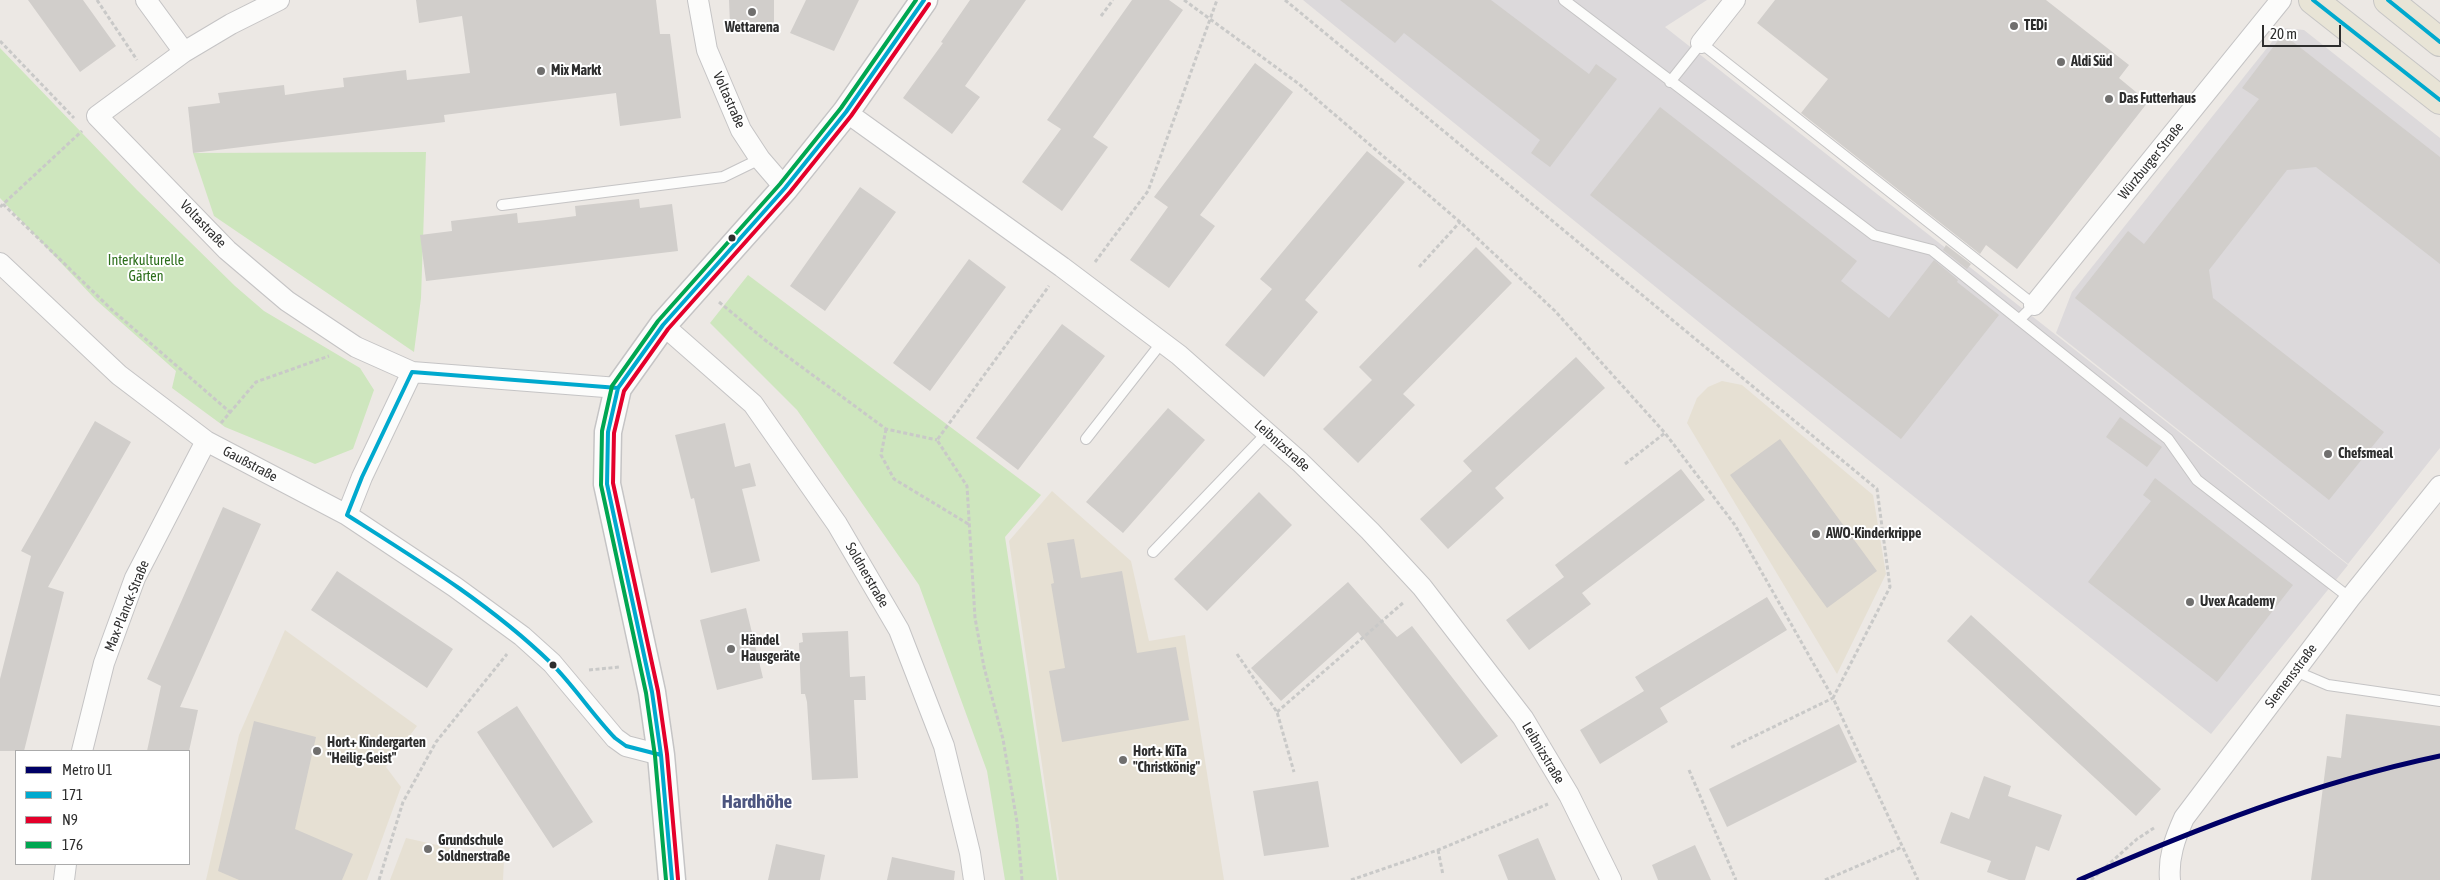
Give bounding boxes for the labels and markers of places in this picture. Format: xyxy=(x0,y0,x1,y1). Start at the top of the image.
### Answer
marker: Wettarena xyxy=(746,6,758,18)
place label: TEDi xyxy=(2024,18,2047,34)
place label: Wettarena xyxy=(725,20,779,36)
marker: TEDi xyxy=(2008,20,2020,32)
place label: Aldi Süd xyxy=(2071,54,2112,70)
marker: Aldi Süd xyxy=(2055,56,2067,68)
place label: Mix Markt xyxy=(551,63,601,79)
marker: Mix Markt xyxy=(535,65,547,77)
place label: Das Futterhaus xyxy=(2119,91,2196,107)
marker: Das Futterhaus xyxy=(2103,93,2115,105)
unlabelled marker xyxy=(727,233,737,243)
place label: Chefsmeal xyxy=(2338,446,2393,462)
marker: Chefsmeal xyxy=(2322,448,2334,460)
place label: AWO-Kinderkrippe xyxy=(1826,526,1921,542)
marker: AWO-Kinderkrippe xyxy=(1810,528,1822,540)
place label: Uvex Academy xyxy=(2200,594,2275,610)
marker: Uvex Academy xyxy=(2184,596,2196,608)
place label: Händel Hausgeräte xyxy=(741,633,800,666)
marker: Händel Hausgeräte xyxy=(725,643,737,655)
unlabelled marker xyxy=(548,660,558,670)
place label: Hort+ Kindergarten "Heilig-Geist" xyxy=(327,735,426,768)
place label: Hort+ KiTa "Christkönig" xyxy=(1133,744,1200,776)
marker: Hort+ Kindergarten "Heilig-Geist" xyxy=(311,745,323,757)
marker: Hort+ KiTa "Christkönig" xyxy=(1117,754,1129,766)
place label: Grundschule Soldnerstraße xyxy=(438,833,510,866)
marker: Grundschule Soldnerstraße xyxy=(422,843,434,855)

